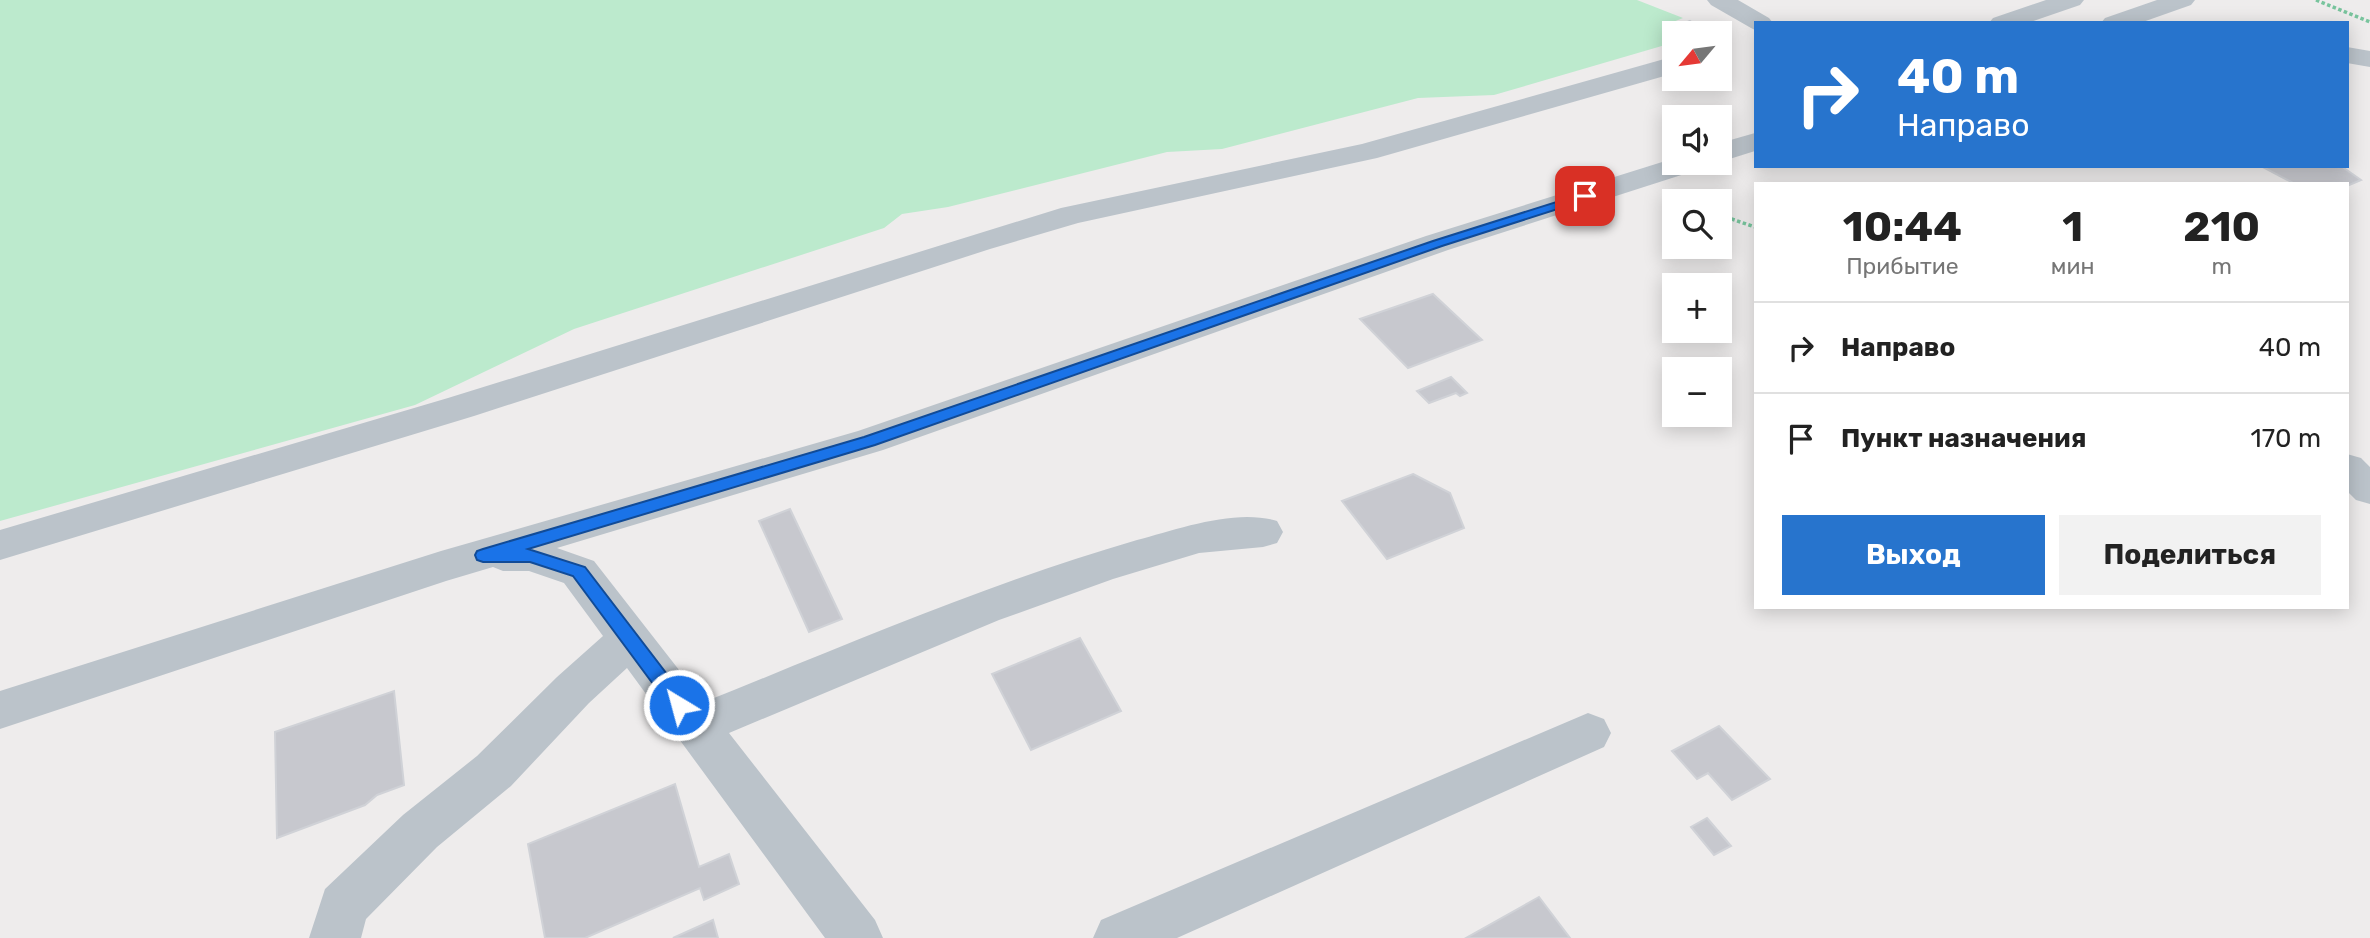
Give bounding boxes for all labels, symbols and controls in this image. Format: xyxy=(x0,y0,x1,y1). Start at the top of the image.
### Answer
north arrow xyxy=(1662,21,1732,91)
map controls xyxy=(1662,21,1732,427)
text: 40 m xyxy=(1897,47,2019,105)
icon: right xyxy=(1782,49,1873,140)
button: sound xyxy=(1662,105,1732,175)
text: Направо xyxy=(1897,106,2030,144)
pin xyxy=(1555,166,1615,226)
icon: arrive xyxy=(1566,177,1604,215)
button: search xyxy=(1662,189,1732,259)
text: 10:44 xyxy=(1843,202,1962,252)
text: 1 xyxy=(2062,202,2083,252)
text: 210 xyxy=(2183,202,2260,252)
text: Прибытие xyxy=(1846,252,1959,280)
text: мин xyxy=(2051,252,2095,280)
text: m xyxy=(2212,252,2232,280)
button: + xyxy=(1662,273,1732,343)
icon: right xyxy=(1782,329,1820,367)
text: Направо xyxy=(1841,332,1955,363)
text: 40 m xyxy=(2259,332,2321,363)
button: − xyxy=(1662,357,1732,427)
icon: arrive xyxy=(1782,420,1820,458)
text: Пункт назначения xyxy=(1841,423,2086,454)
text: 170 m xyxy=(2251,423,2321,454)
button: Выход xyxy=(1782,515,2045,595)
button: Поделиться xyxy=(2059,515,2321,595)
position arrow xyxy=(642,668,716,742)

